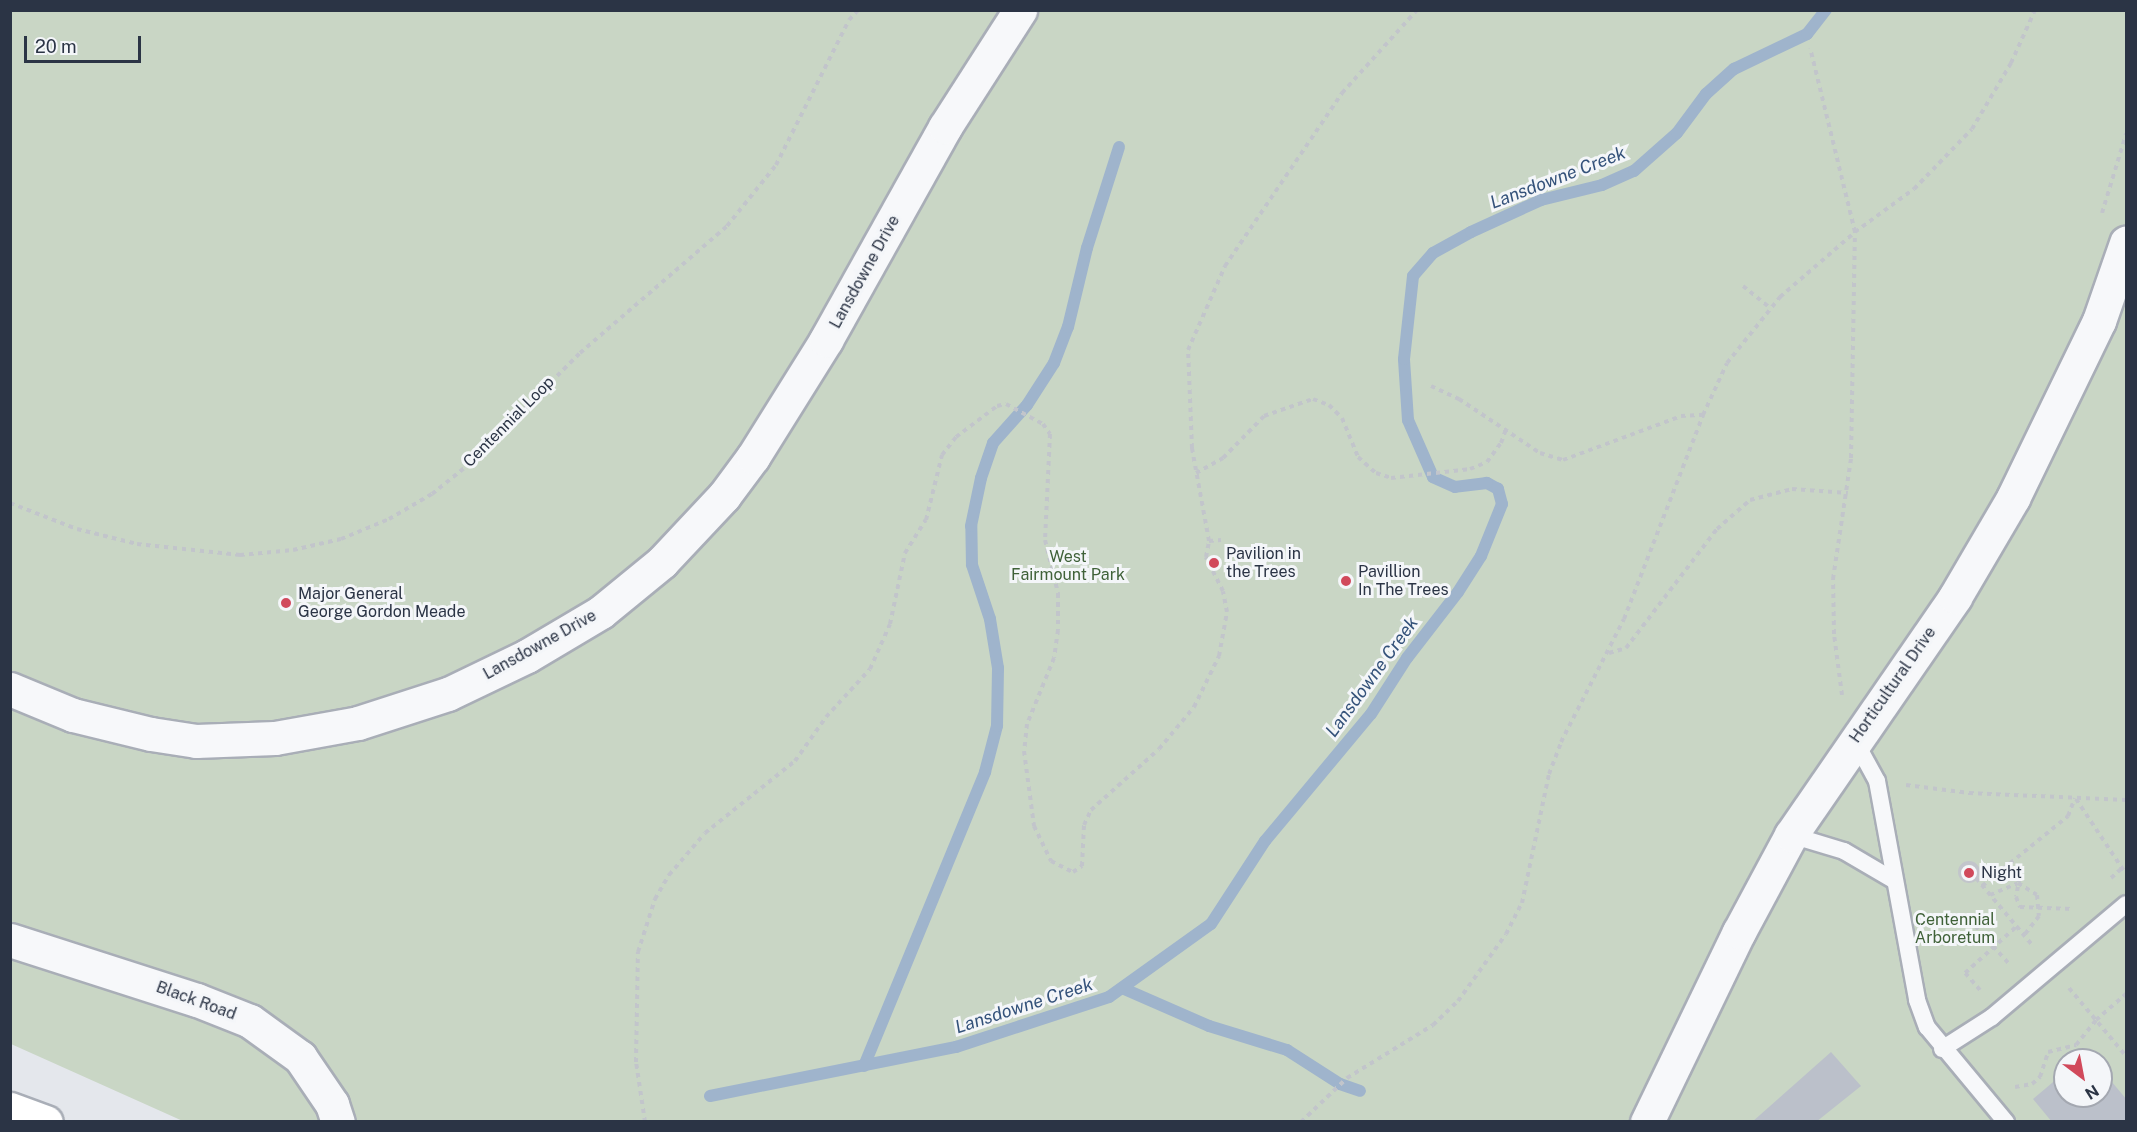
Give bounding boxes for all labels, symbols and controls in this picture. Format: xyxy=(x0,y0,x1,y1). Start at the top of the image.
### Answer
scale bar xyxy=(27,24,144,62)
text: 20 m xyxy=(35,36,77,57)
water label: Lansdowne Creek xyxy=(1487,142,1629,214)
street label: Lansdowne Drive xyxy=(826,212,904,332)
street label: Centennial Loop xyxy=(460,373,558,471)
place label: Pavilion in the Trees xyxy=(1226,544,1301,582)
park label: West Fairmount Park xyxy=(1011,547,1125,585)
marker: Pavilion in the Trees xyxy=(1207,556,1221,570)
place label: Pavillion In The Trees xyxy=(1358,562,1449,600)
marker: Pavillion In The Trees xyxy=(1339,574,1353,588)
place label: Major General George Gordon Meade xyxy=(298,584,466,622)
marker: Major General George Gordon Meade xyxy=(279,596,293,610)
street label: Lansdowne Drive xyxy=(480,606,600,684)
water label: Lansdowne Creek xyxy=(1321,613,1423,741)
street label: Horticultural Drive xyxy=(1846,623,1940,747)
place label: Night xyxy=(1981,863,2022,883)
marker: Night xyxy=(1962,866,1976,880)
park label: Centennial Arboretum xyxy=(1915,910,1995,948)
water label: Lansdowne Creek xyxy=(952,974,1096,1038)
street label: Black Road xyxy=(153,978,239,1024)
north arrow xyxy=(2053,1048,2113,1108)
text: N xyxy=(2081,1081,2102,1103)

